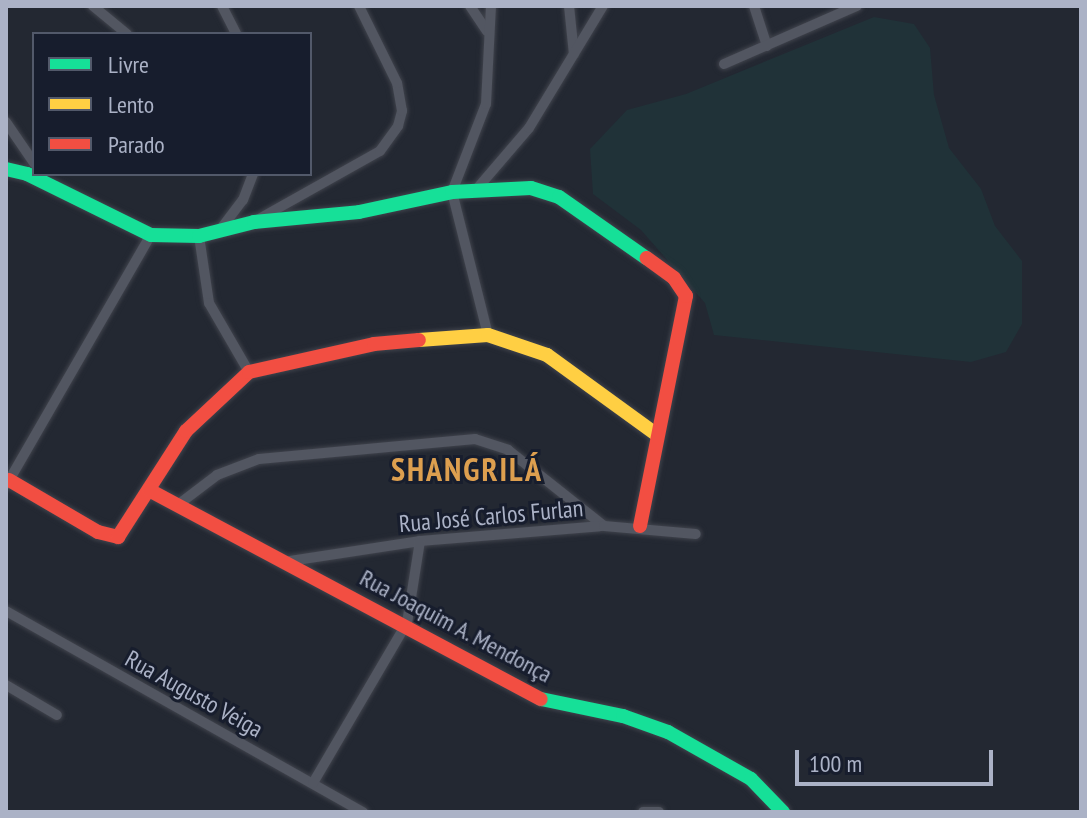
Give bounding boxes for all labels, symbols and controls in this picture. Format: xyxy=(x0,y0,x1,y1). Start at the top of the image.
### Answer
legend xyxy=(32,32,312,176)
text: Livre xyxy=(108,49,149,80)
text: Lento xyxy=(108,89,154,120)
text: Parado xyxy=(108,129,165,160)
district label: SHANGRILÁ xyxy=(391,450,543,488)
street label: Rua José Carlos Furlan xyxy=(398,494,584,538)
street label: Rua Joaquim A. Mendonça xyxy=(354,563,558,689)
street label: Rua Augusto Veiga xyxy=(120,644,268,744)
scale bar xyxy=(799,734,997,784)
text: 100 m xyxy=(809,748,862,779)

